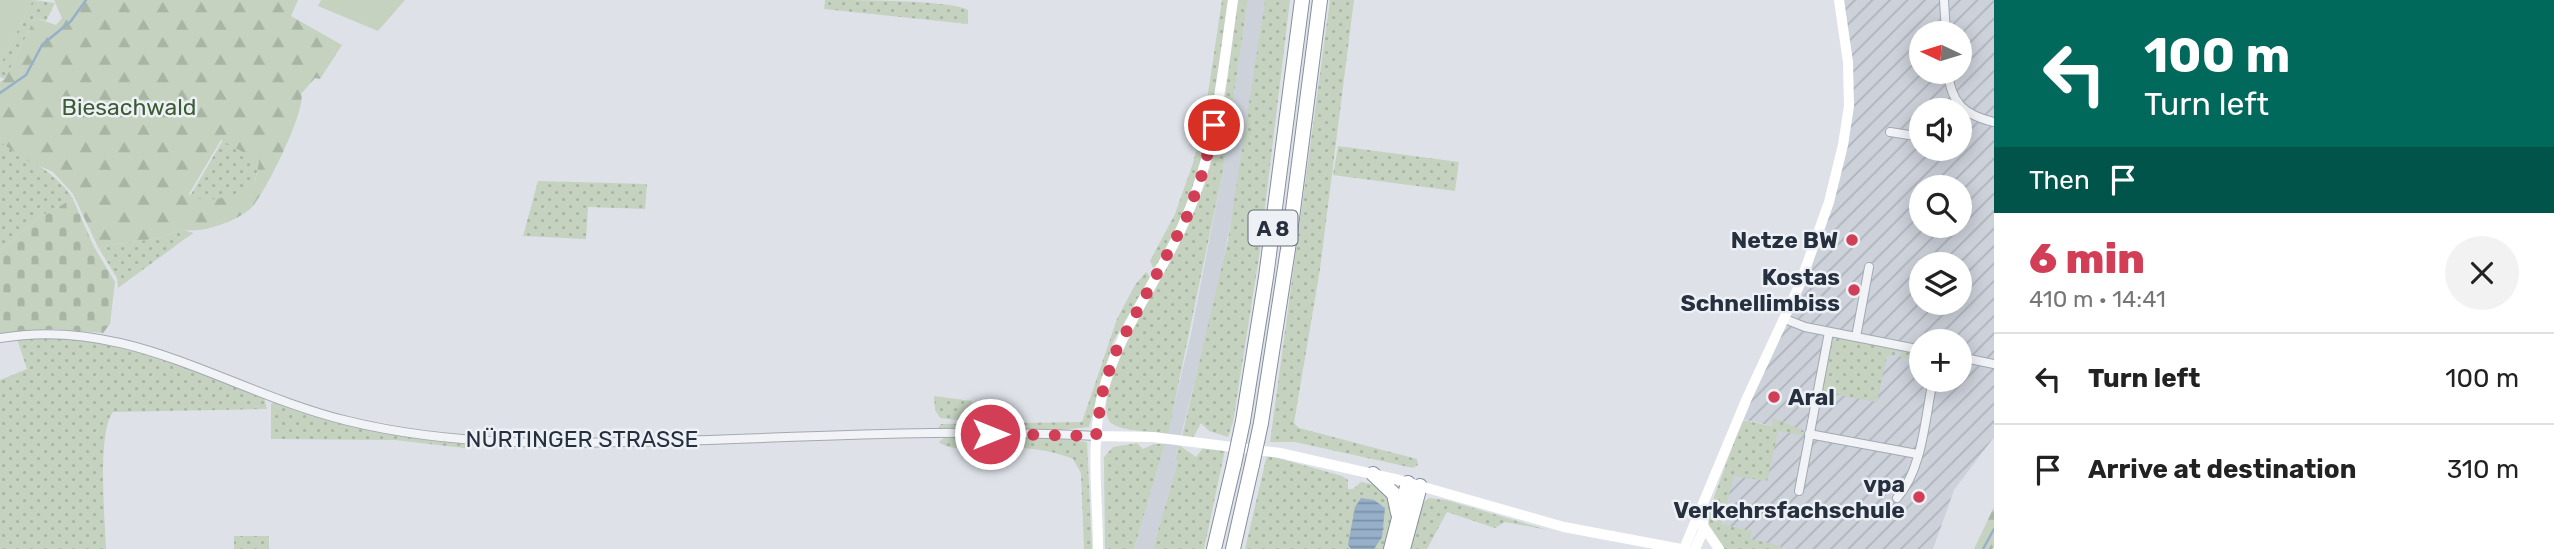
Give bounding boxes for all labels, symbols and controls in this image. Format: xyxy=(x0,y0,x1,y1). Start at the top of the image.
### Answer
north arrow xyxy=(1909,21,1972,84)
map controls xyxy=(1909,21,1972,392)
text: 100 m xyxy=(2144,26,2290,84)
icon: left xyxy=(2029,28,2120,119)
text: Turn left xyxy=(2144,85,2269,123)
park label: Biesachwald xyxy=(62,93,196,121)
pin xyxy=(1184,95,1244,155)
button: sound xyxy=(1909,98,1972,161)
icon: arrive xyxy=(1195,106,1233,144)
icon: arrive xyxy=(2104,161,2142,199)
text: Then xyxy=(2029,165,2090,196)
button: search xyxy=(1909,175,1972,238)
road number: A 8 xyxy=(1248,210,1298,246)
place label: Netze BW xyxy=(1731,226,1838,254)
marker: Netze BW xyxy=(1844,232,1860,248)
text: 6 min xyxy=(2029,234,2145,284)
button: close xyxy=(2445,236,2519,310)
button: layers xyxy=(1909,252,1972,315)
place label: Kostas Schnellimbiss xyxy=(1680,263,1840,317)
marker: Kostas Schnellimbiss xyxy=(1846,282,1862,298)
text: 410 m · 14:41 xyxy=(2029,285,2166,313)
button: + xyxy=(1909,329,1972,392)
icon: left xyxy=(2029,360,2067,398)
text: Turn left xyxy=(2088,363,2200,394)
text: 100 m xyxy=(2445,363,2519,394)
place label: Aral xyxy=(1788,383,1835,411)
marker: Aral xyxy=(1766,389,1782,405)
position arrow xyxy=(953,397,1027,471)
street label: NÜRTINGER STRASSE xyxy=(465,425,699,453)
icon: arrive xyxy=(2029,451,2067,489)
text: Arrive at destination xyxy=(2088,454,2356,485)
text: 310 m xyxy=(2447,454,2519,485)
place label: vpa Verkehrsfachschule xyxy=(1673,470,1905,524)
marker: vpa Verkehrsfachschule xyxy=(1911,489,1927,505)

